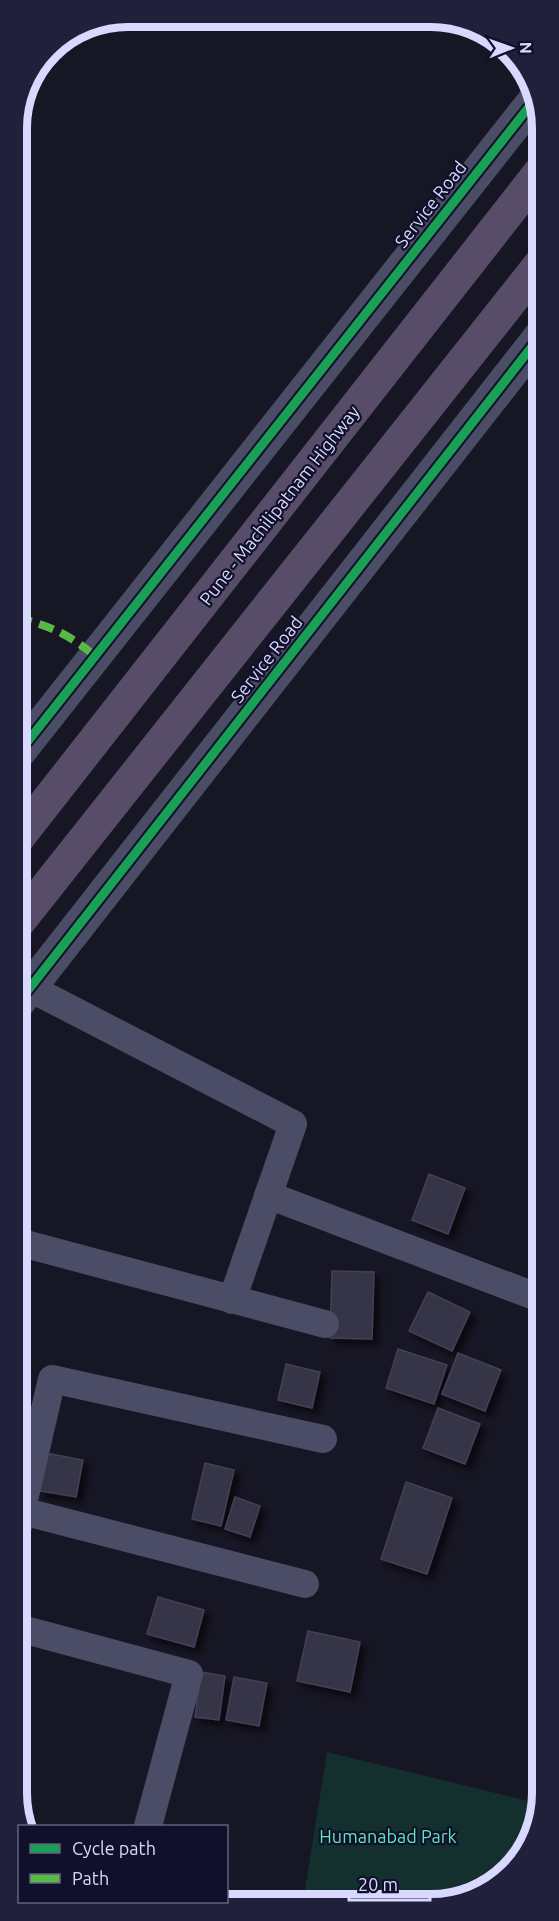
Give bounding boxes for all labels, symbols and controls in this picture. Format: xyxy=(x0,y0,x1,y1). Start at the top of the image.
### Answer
north arrow xyxy=(481,18,541,78)
text: N xyxy=(517,42,535,54)
street label: Service Road xyxy=(390,157,470,251)
street label: Pune - Machilipatnam Highway xyxy=(195,401,363,609)
street label: Service Road xyxy=(226,612,306,706)
legend xyxy=(18,1825,228,1903)
park label: Humanabad Park xyxy=(319,1826,457,1846)
text: Cycle path xyxy=(72,1838,156,1858)
scale bar xyxy=(349,1864,430,1902)
text: Path xyxy=(72,1868,109,1888)
text: 20 m xyxy=(358,1874,398,1894)

